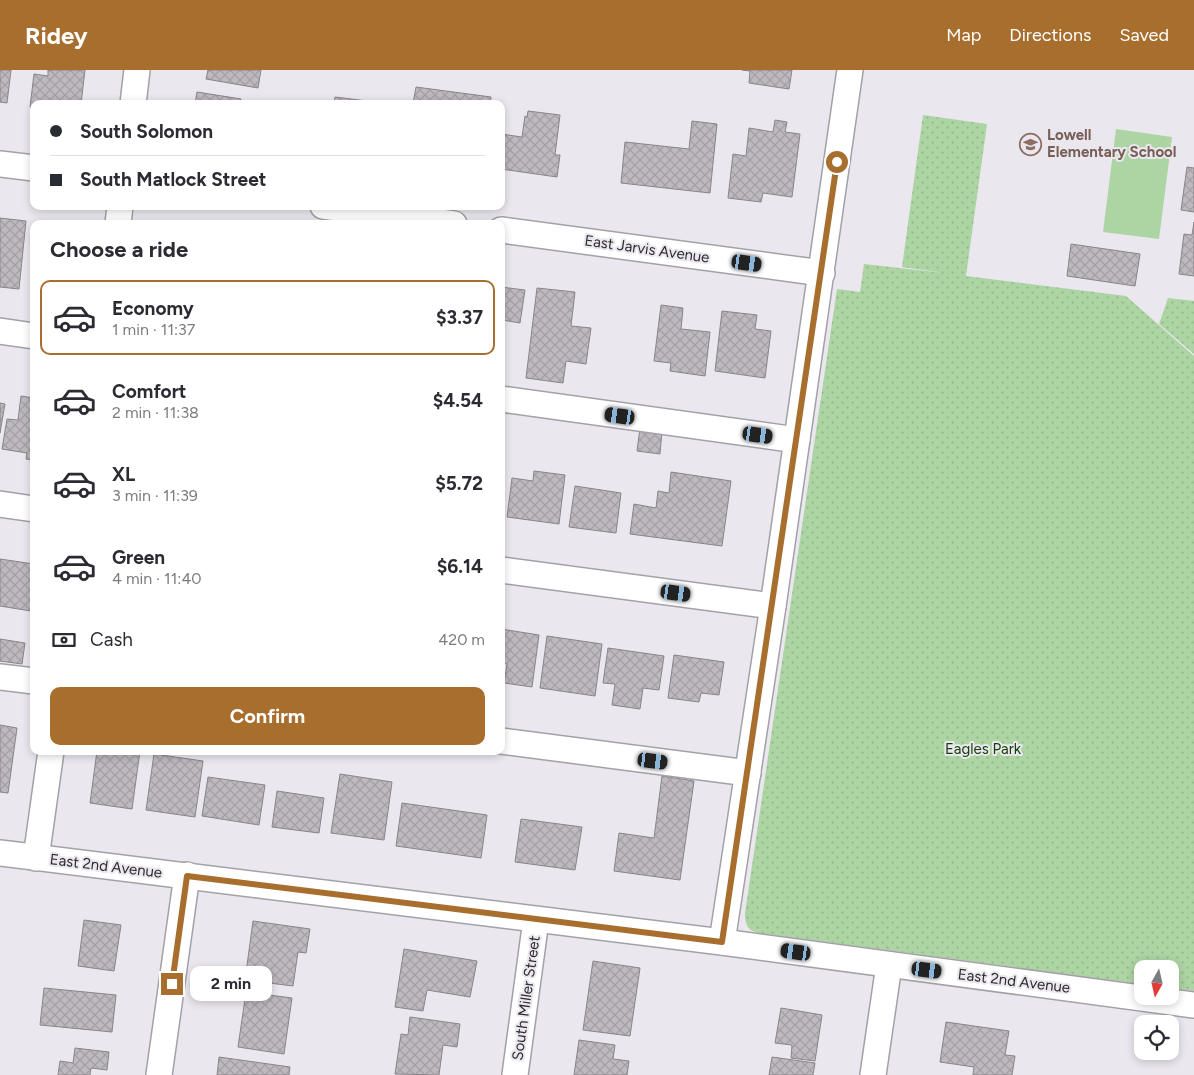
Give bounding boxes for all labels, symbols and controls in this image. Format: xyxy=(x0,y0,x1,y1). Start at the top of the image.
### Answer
text: Ridey xyxy=(25,21,88,50)
text: Map xyxy=(946,24,981,46)
text: Directions xyxy=(1009,24,1091,46)
text: Saved xyxy=(1119,24,1169,46)
text: South Solomon xyxy=(80,120,213,143)
place label: Lowell Elementary School xyxy=(1047,126,1177,161)
school or university icon: Lowell Elementary School xyxy=(1019,132,1043,156)
route start xyxy=(826,151,848,173)
text: South Matlock Street xyxy=(80,168,266,191)
street label: East Jarvis Avenue xyxy=(583,231,711,267)
text: Choose a ride xyxy=(50,236,188,263)
car xyxy=(731,253,762,273)
icon: car xyxy=(52,295,97,340)
text: Economy xyxy=(112,297,194,320)
text: $3.37 xyxy=(436,306,483,329)
text: 1 min · 11:37 xyxy=(112,320,195,339)
icon: car xyxy=(52,378,97,423)
text: Comfort xyxy=(112,380,187,403)
text: $4.54 xyxy=(433,389,483,412)
text: 2 min · 11:38 xyxy=(112,403,199,422)
car xyxy=(604,406,635,426)
car xyxy=(742,425,773,445)
icon: car xyxy=(52,461,97,506)
text: XL xyxy=(112,463,135,486)
text: $5.72 xyxy=(435,472,483,495)
text: 3 min · 11:39 xyxy=(112,486,198,505)
icon: car xyxy=(52,544,97,589)
text: Green xyxy=(112,546,165,569)
text: $6.14 xyxy=(437,555,483,578)
text: 4 min · 11:40 xyxy=(112,569,202,588)
car xyxy=(660,583,691,603)
icon: cash xyxy=(50,626,78,654)
text: Cash xyxy=(90,628,133,651)
text: 420 m xyxy=(438,630,485,649)
button: Confirm xyxy=(50,687,485,745)
park label: Eagles Park xyxy=(945,740,1022,758)
car xyxy=(637,752,668,770)
street label: East 2nd Avenue xyxy=(49,850,163,882)
street label: South Miller Street xyxy=(508,934,544,1062)
car xyxy=(780,942,811,962)
north arrow xyxy=(1134,960,1179,1005)
map controls xyxy=(1134,960,1179,1060)
car xyxy=(911,961,942,979)
street label: East 2nd Avenue xyxy=(957,965,1071,997)
callout: 2 min xyxy=(190,966,272,1002)
route end xyxy=(161,973,183,995)
text: 2 min xyxy=(211,974,251,993)
button: locate xyxy=(1134,1015,1179,1060)

